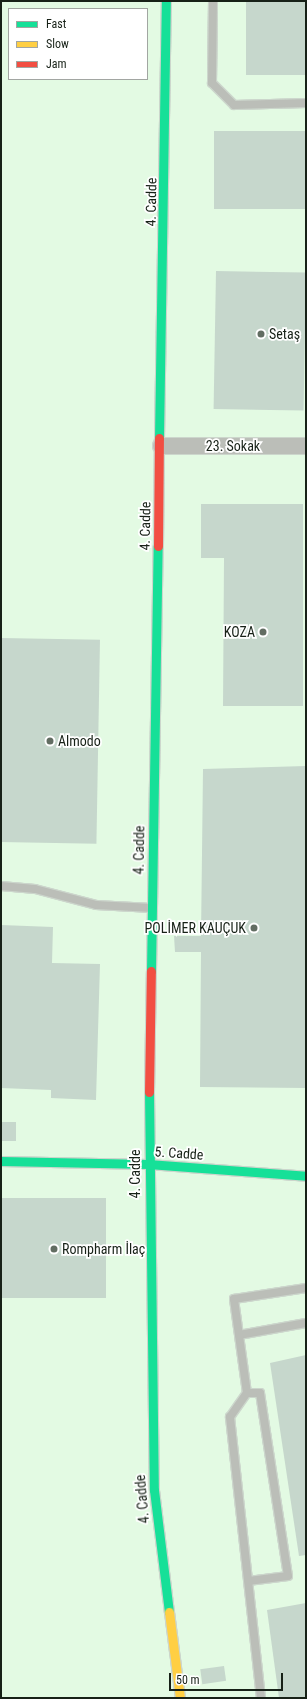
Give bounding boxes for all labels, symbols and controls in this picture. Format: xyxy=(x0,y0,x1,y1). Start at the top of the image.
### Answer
legend xyxy=(8,8,148,80)
text: Fast xyxy=(46,17,66,31)
text: Slow xyxy=(46,37,69,51)
text: Jam xyxy=(46,57,67,71)
street label: 4. Cadde xyxy=(142,177,160,227)
place label: Setaş xyxy=(269,326,300,342)
marker: Setaş xyxy=(256,329,266,339)
street label: 23. Sokak xyxy=(206,438,260,454)
street label: 4. Cadde xyxy=(136,501,154,551)
place label: KOZA xyxy=(224,624,255,640)
marker: KOZA xyxy=(258,627,268,637)
place label: Almodo xyxy=(58,733,101,749)
marker: Almodo xyxy=(45,736,55,746)
street label: 4. Cadde xyxy=(130,825,148,875)
place label: POLİMER KAUÇUK xyxy=(145,920,246,936)
marker: POLİMER KAUÇUK xyxy=(249,923,259,933)
street label: 5. Cadde xyxy=(154,1143,204,1163)
street label: 4. Cadde xyxy=(127,1150,143,1198)
place label: Rompharm İlaç xyxy=(62,1241,145,1257)
marker: Rompharm İlaç xyxy=(49,1244,59,1254)
street label: 4. Cadde xyxy=(132,1474,152,1524)
scale bar xyxy=(171,1665,285,1691)
text: 50 m xyxy=(176,1673,200,1687)

